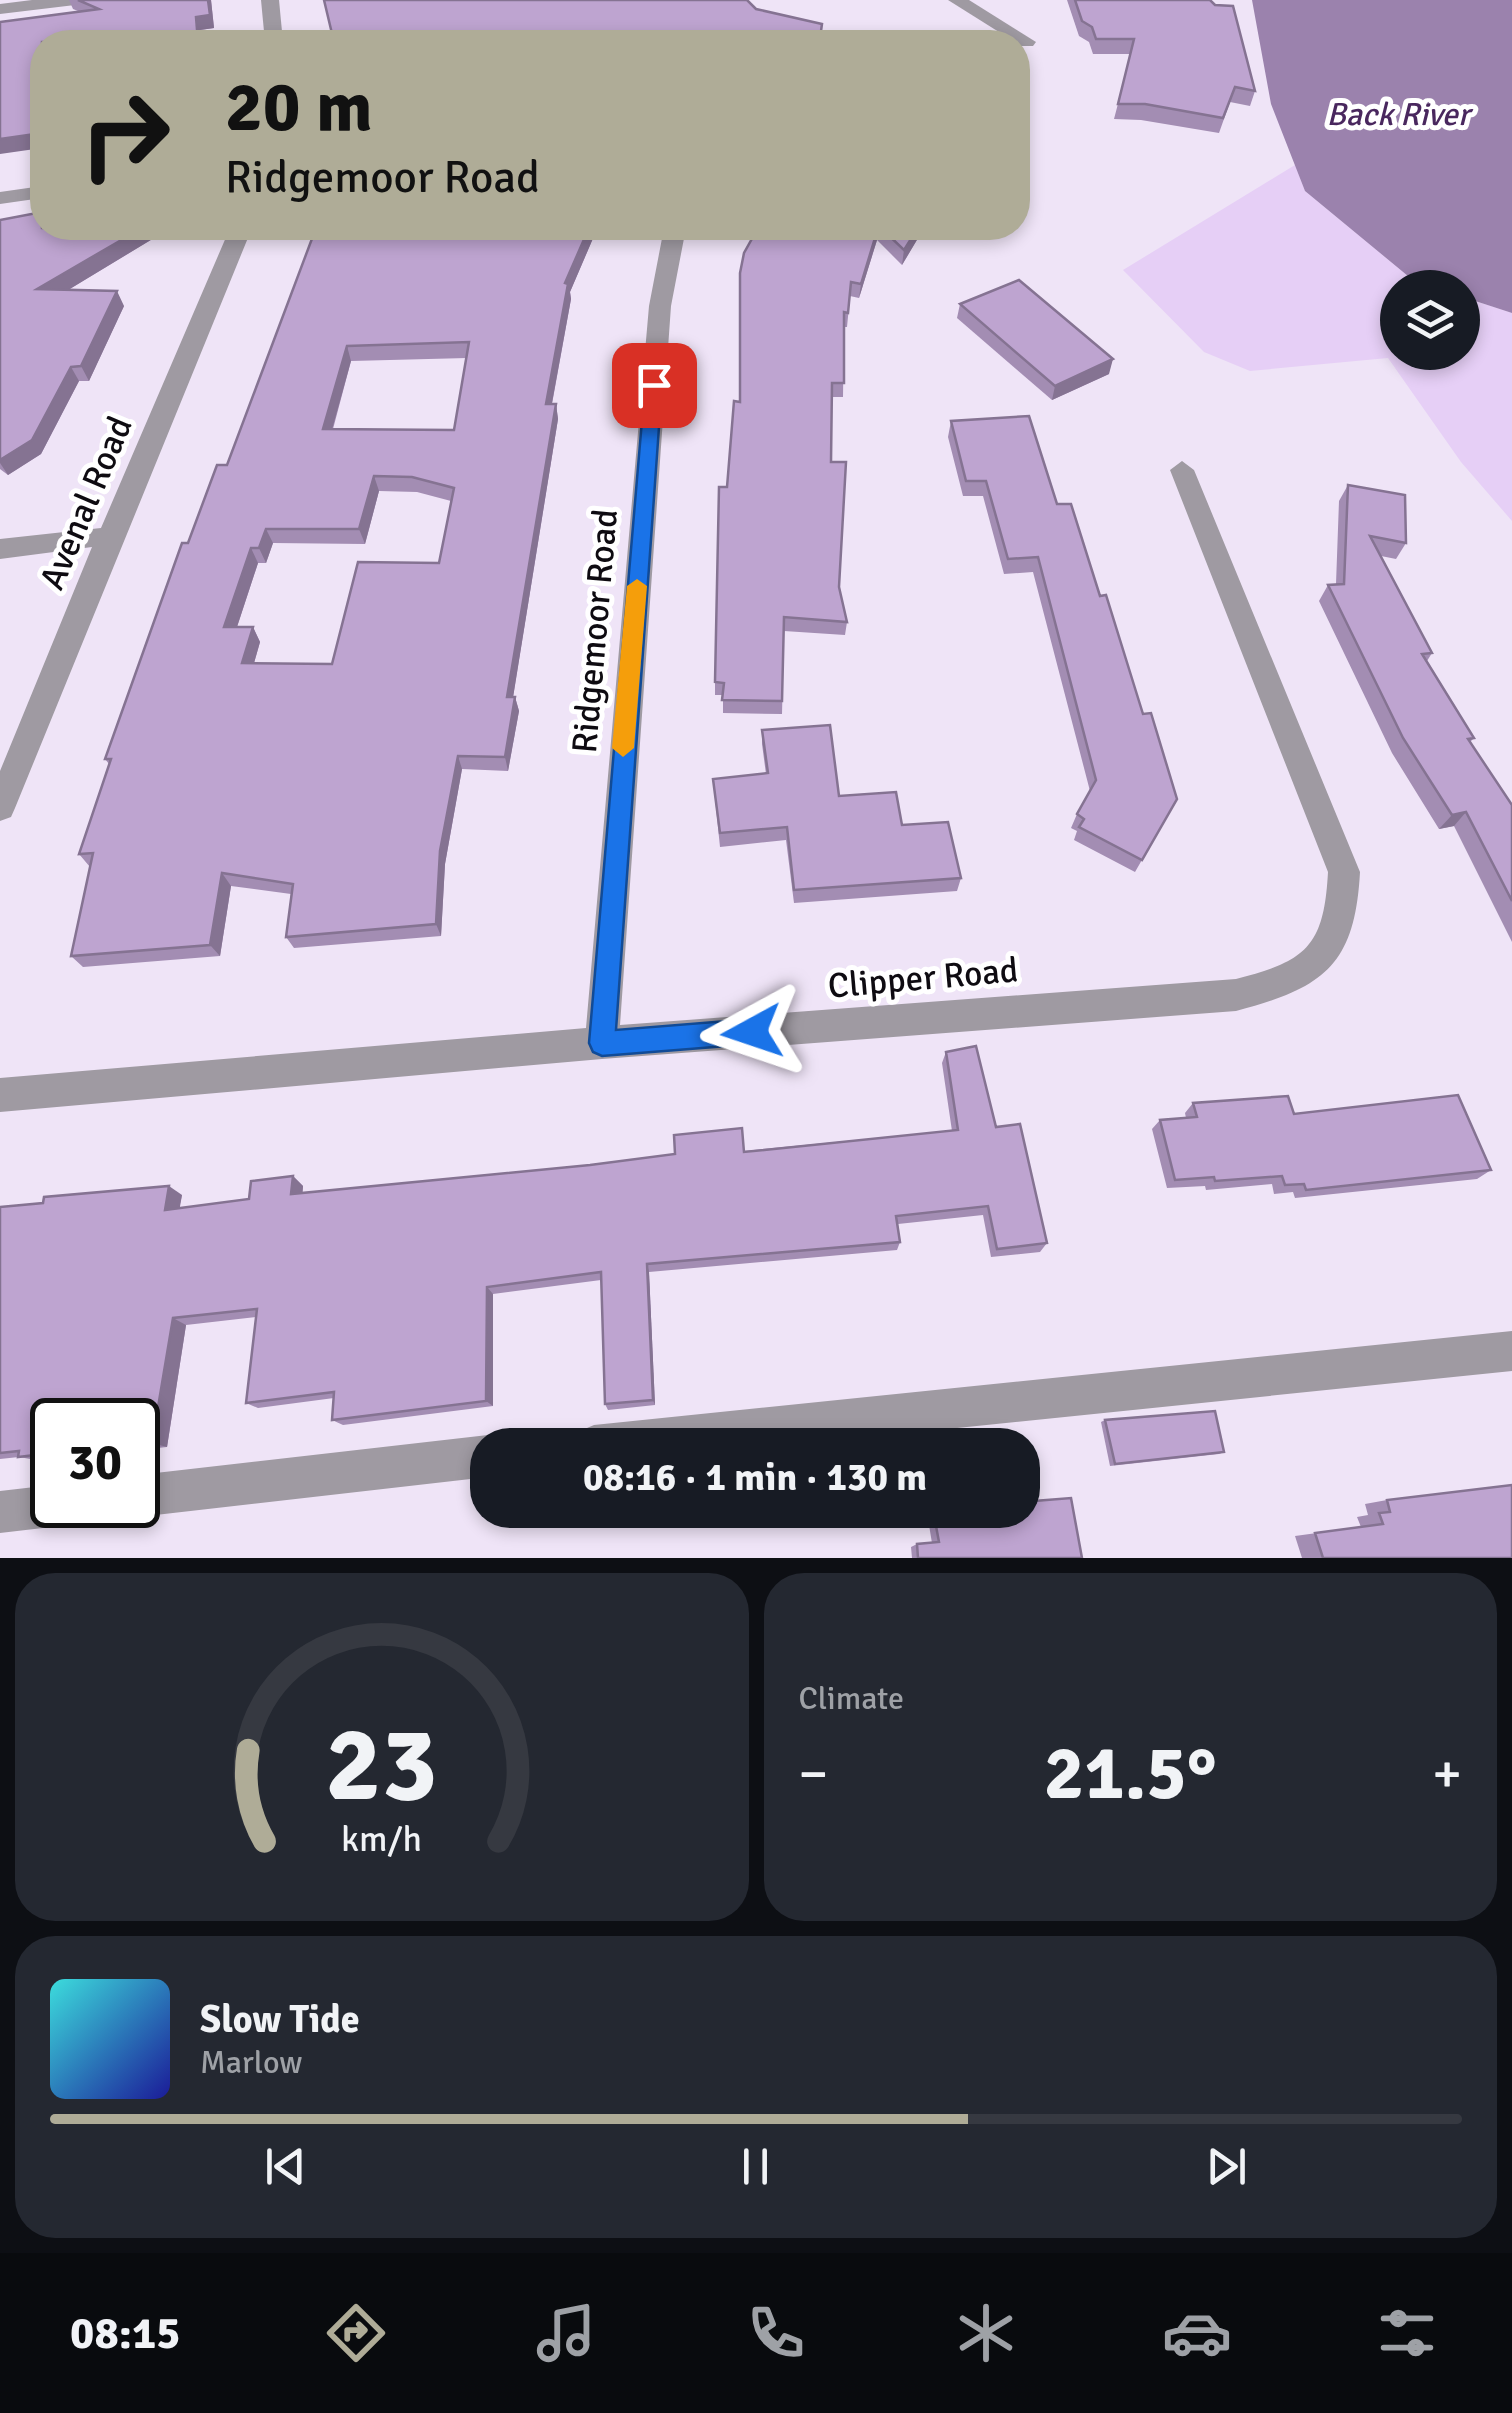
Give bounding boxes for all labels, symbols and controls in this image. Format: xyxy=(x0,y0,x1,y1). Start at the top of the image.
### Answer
text: 20 m xyxy=(225,64,373,150)
icon: right xyxy=(60,70,190,200)
water label: Back River xyxy=(1326,95,1474,134)
text: Ridgemoor Road xyxy=(225,150,540,205)
map controls xyxy=(1380,270,1480,370)
button: layers xyxy=(1380,270,1480,370)
pin xyxy=(612,343,697,428)
icon: arrive xyxy=(627,358,682,413)
street label: Avenal Road xyxy=(30,410,142,596)
street label: Ridgemoor Road xyxy=(563,507,627,755)
street label: Clipper Road xyxy=(826,948,1020,1008)
position arrow xyxy=(700,980,804,1084)
speed limit sign: 30 xyxy=(30,1398,160,1528)
text: 08:16 · 1 min · 130 m xyxy=(583,1454,927,1501)
text: Climate xyxy=(799,1679,904,1718)
text: 23 xyxy=(326,1701,438,1829)
text: 21.5° xyxy=(1044,1727,1217,1820)
text: − xyxy=(799,1740,828,1808)
text: + xyxy=(1432,1740,1462,1808)
text: km/h xyxy=(341,1817,422,1861)
text: Slow Tide xyxy=(200,1996,360,2043)
text: Marlow xyxy=(200,2043,302,2082)
icon: previous xyxy=(258,2139,313,2194)
icon: pause xyxy=(728,2139,783,2194)
icon: next xyxy=(1199,2139,1254,2194)
icon: directions xyxy=(321,2298,391,2368)
icon: music xyxy=(531,2298,601,2368)
icon: phone xyxy=(741,2298,811,2368)
icon: climate xyxy=(951,2298,1021,2368)
icon: car xyxy=(1162,2298,1232,2368)
icon: filters xyxy=(1372,2298,1442,2368)
text: 08:15 xyxy=(70,2306,181,2361)

